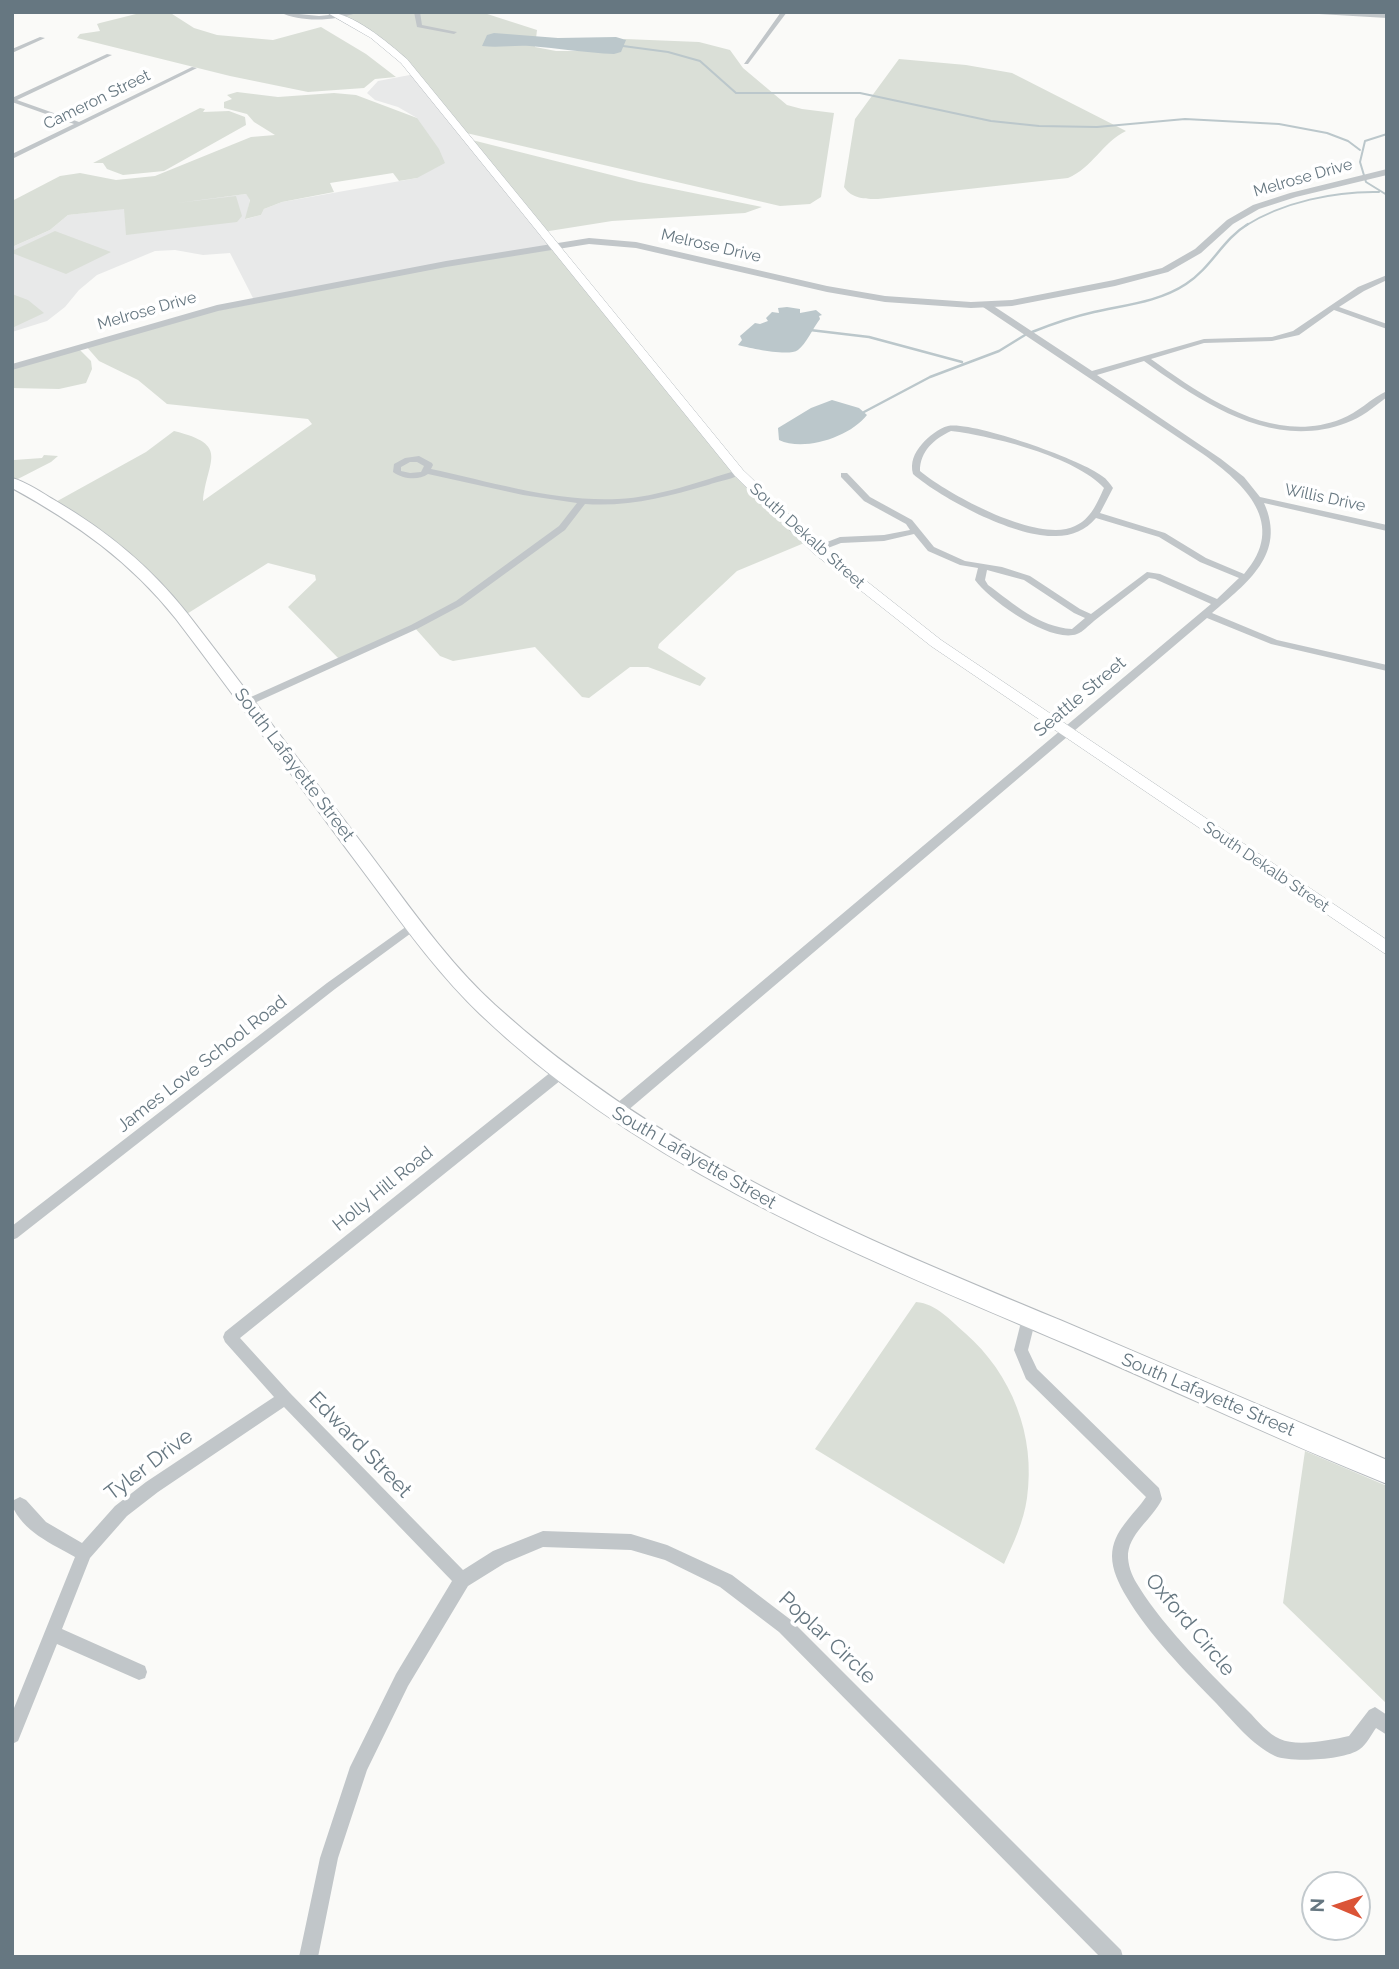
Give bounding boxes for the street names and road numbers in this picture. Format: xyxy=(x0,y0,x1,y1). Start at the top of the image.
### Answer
street label: Cameron Street xyxy=(40,66,154,134)
street label: Melrose Drive xyxy=(1251,155,1355,201)
street label: Melrose Drive xyxy=(659,225,763,267)
street label: Melrose Drive xyxy=(95,288,199,334)
street label: South Dekalb Street xyxy=(746,479,868,593)
street label: Willis Drive xyxy=(1283,480,1367,516)
street label: Seattle Street xyxy=(1030,652,1130,742)
street label: South Lafayette Street xyxy=(229,684,359,846)
street label: South Dekalb Street xyxy=(1199,818,1333,916)
street label: James Love School Road xyxy=(113,991,291,1137)
street label: South Lafayette Street xyxy=(608,1102,780,1214)
street label: Holly Hill Road xyxy=(329,1142,437,1236)
street label: South Lafayette Street xyxy=(1118,1349,1298,1441)
street label: Edward Street xyxy=(303,1387,417,1503)
street label: Tyler Drive xyxy=(100,1424,198,1506)
street label: Oxford Circle xyxy=(1140,1569,1240,1681)
street label: Poplar Circle xyxy=(773,1587,881,1689)

